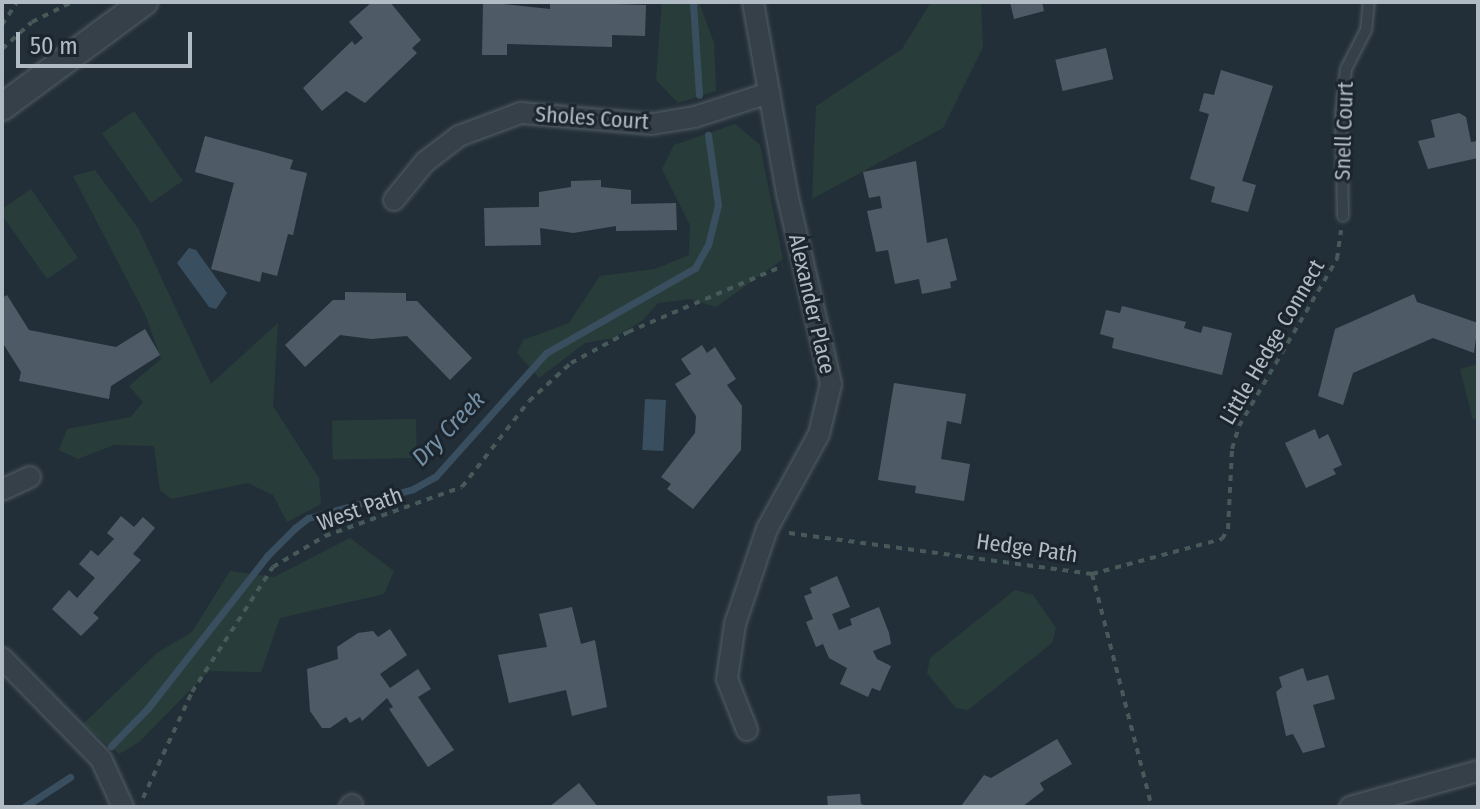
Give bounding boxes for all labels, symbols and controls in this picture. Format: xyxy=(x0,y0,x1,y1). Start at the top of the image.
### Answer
scale bar xyxy=(20,16,196,66)
text: 50 m xyxy=(30,32,78,60)
street label: Snell Court xyxy=(1329,81,1359,181)
street label: Sholes Court xyxy=(534,101,650,135)
street label: Alexander Place xyxy=(783,231,841,377)
street label: Little Hedge Connect xyxy=(1214,255,1330,429)
water label: Dry Creek xyxy=(407,386,491,472)
street label: West Path xyxy=(314,481,406,537)
street label: Hedge Path xyxy=(975,528,1079,568)

